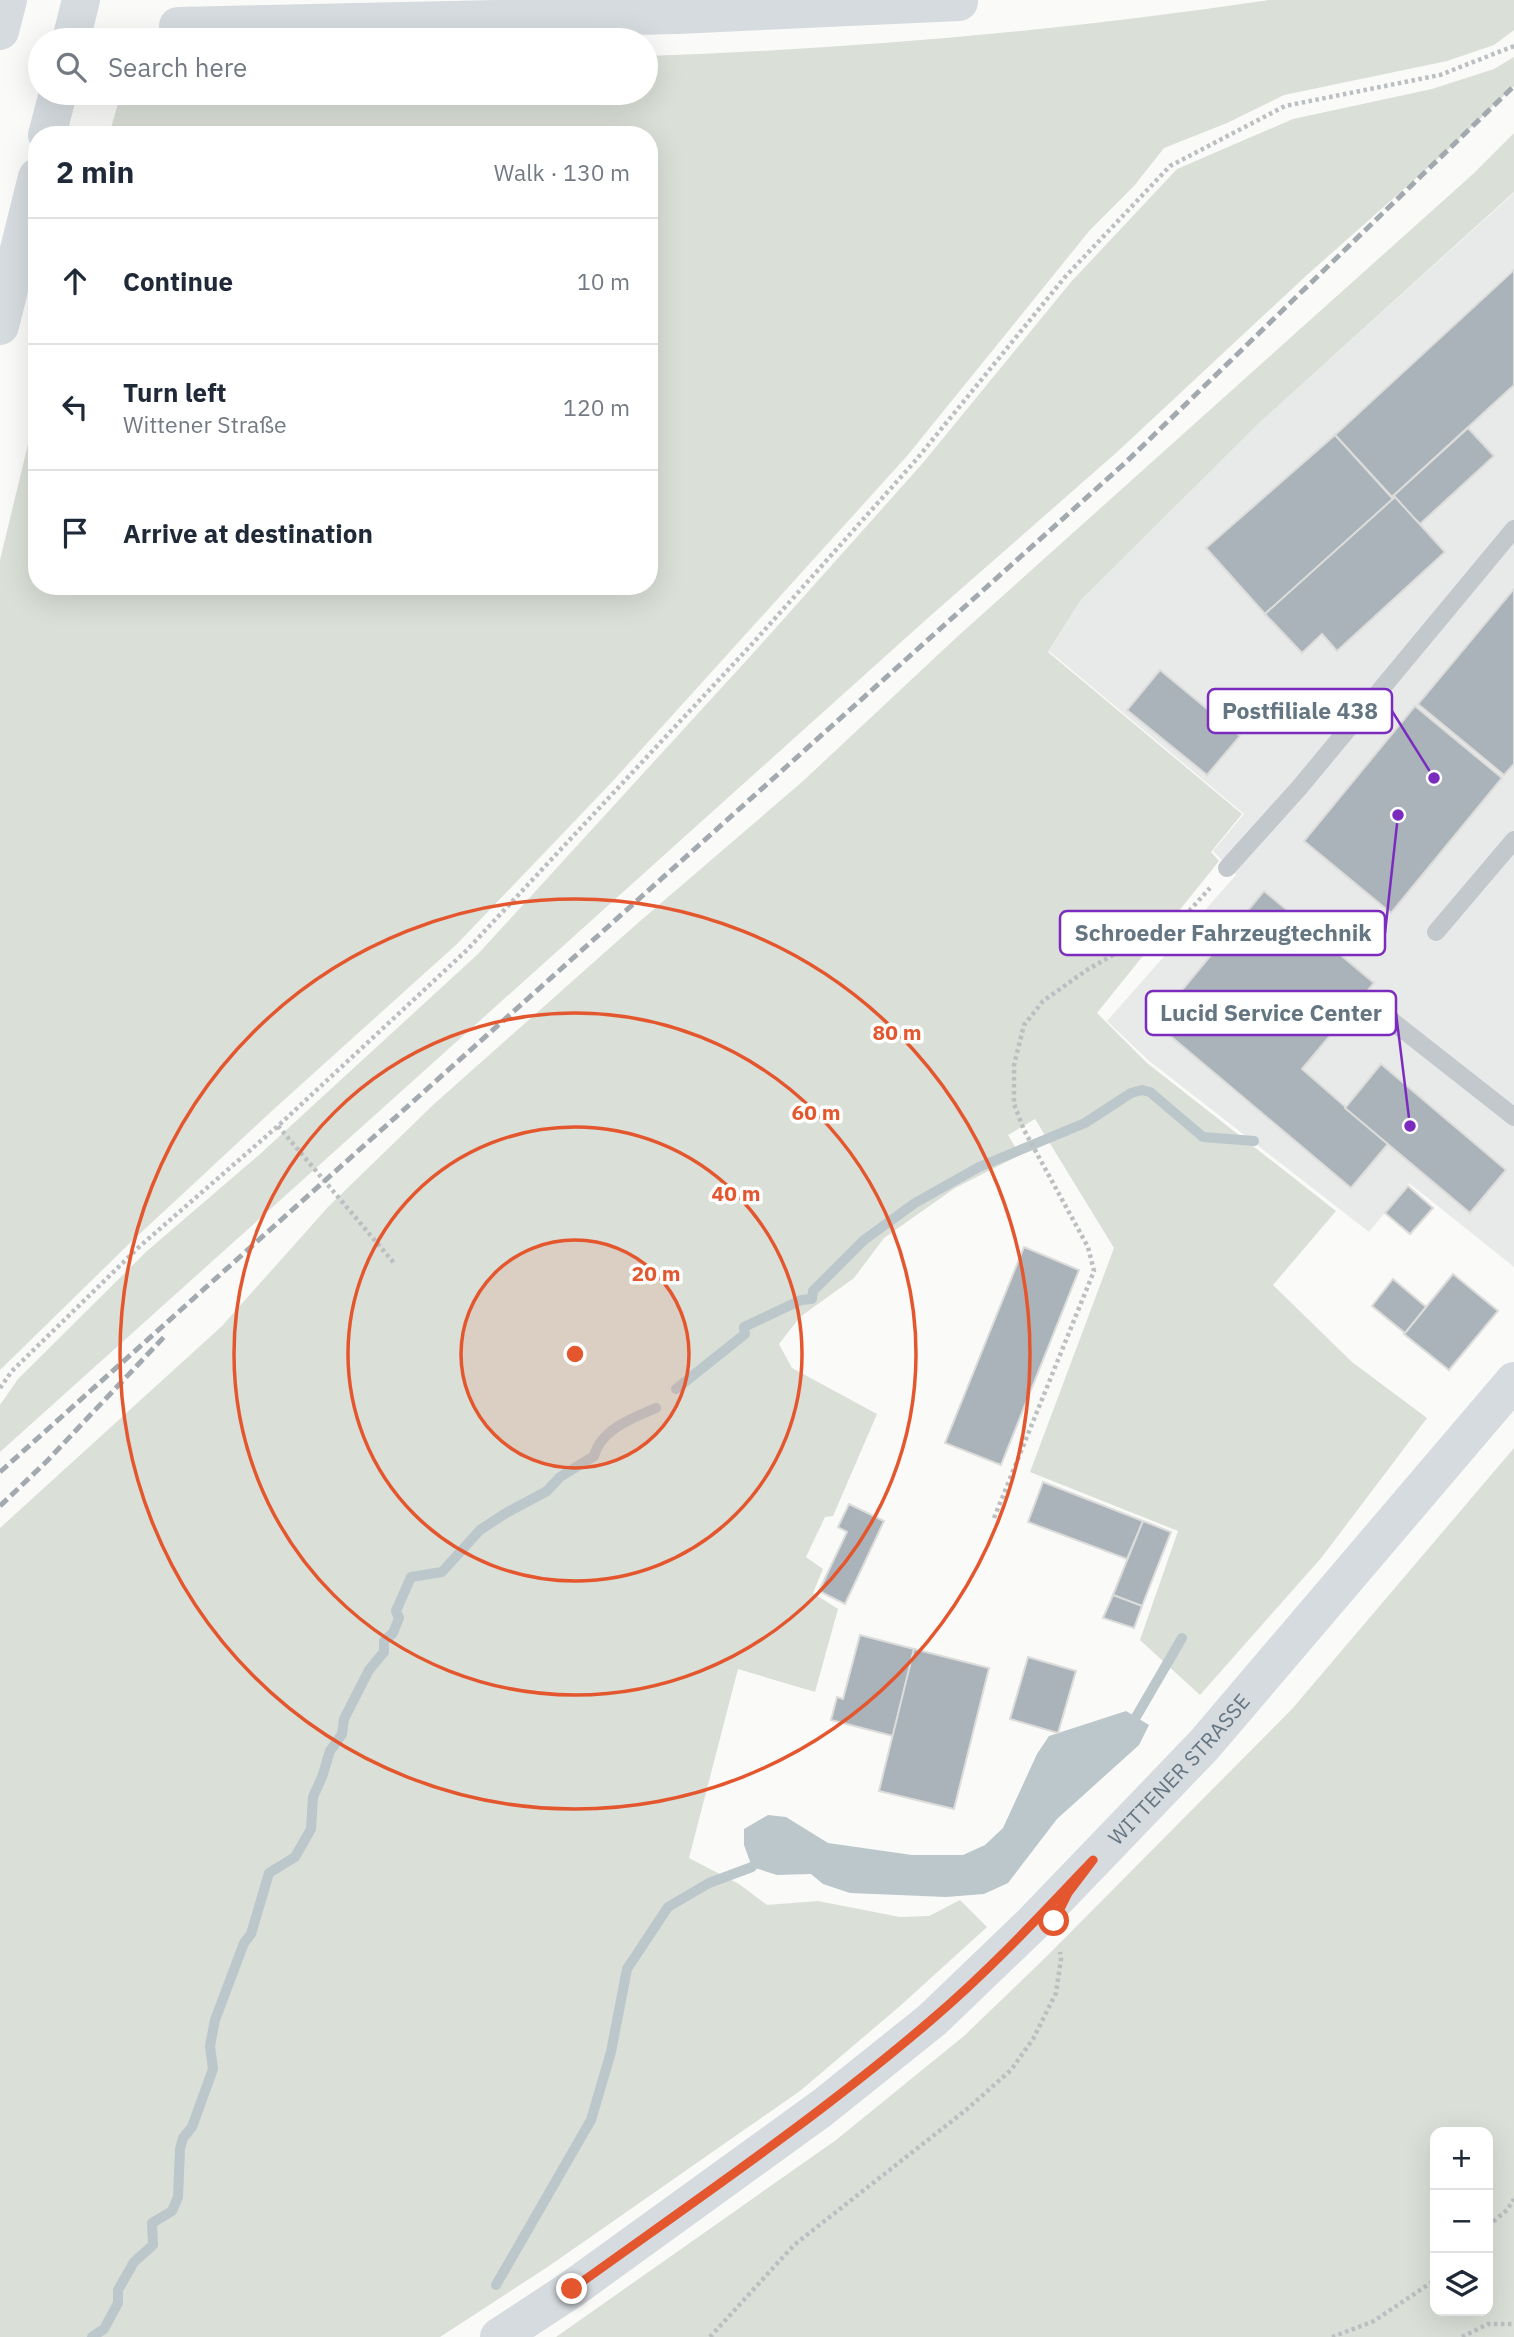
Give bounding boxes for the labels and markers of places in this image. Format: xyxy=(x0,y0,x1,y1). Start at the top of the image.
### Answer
callout: Postfiliale 438 xyxy=(1208,689,1392,733)
callout: Schroeder Fahrzeugtechnik xyxy=(1060,911,1385,955)
callout: Lucid Service Center xyxy=(1146,991,1396,1035)
centre of rings xyxy=(563,1342,587,1366)

